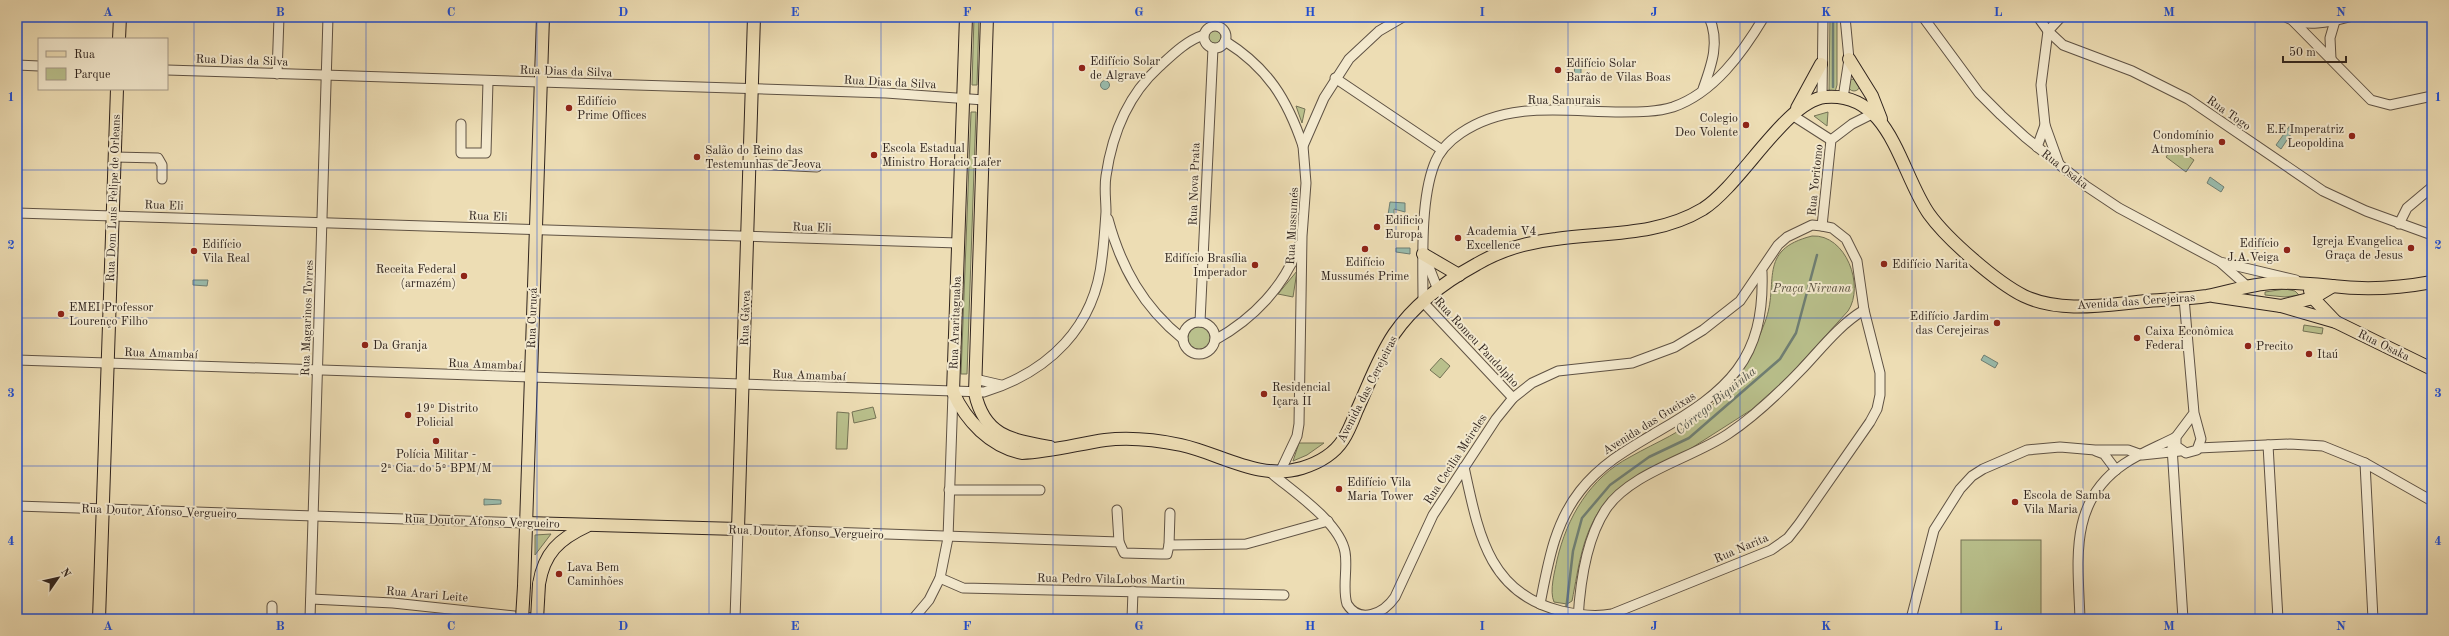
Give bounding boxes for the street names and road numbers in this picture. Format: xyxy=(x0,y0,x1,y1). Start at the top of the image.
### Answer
street label: Rua Dias da Silva xyxy=(195,53,289,69)
street label: Rua Dias da Silva xyxy=(519,64,613,80)
street label: Rua Dias da Silva xyxy=(843,75,937,91)
street label: Rua Togo xyxy=(2204,94,2253,133)
street label: Rua Samurais xyxy=(1528,95,1600,107)
street label: Rua Dom Luís Felipe de Orleans xyxy=(105,114,123,282)
street label: Rua Nova Prata xyxy=(1188,142,1202,226)
street label: Rua Yoritomo xyxy=(1806,144,1826,216)
street label: Rua Osaka xyxy=(2039,148,2090,192)
street label: Rua Mussumés xyxy=(1285,187,1301,265)
street label: Rua Eli xyxy=(144,199,184,213)
street label: Rua Eli xyxy=(468,210,508,224)
street label: Rua Eli xyxy=(792,221,832,235)
street label: Rua Magarinos Torres xyxy=(300,260,316,376)
street label: Rua Araritaguaba xyxy=(948,276,964,370)
street label: Rua Curuçá xyxy=(526,287,540,349)
street label: Rua Gávea xyxy=(739,290,753,346)
street label: Avenida das Cerejeiras xyxy=(2077,292,2196,312)
street label: Rua Romeu Pandolpho xyxy=(1432,295,1521,390)
street label: Rua Osaka xyxy=(2356,328,2411,364)
street label: Avenida das Cerejeiras xyxy=(1336,334,1400,445)
street label: Rua Amambaí xyxy=(124,347,199,361)
street label: Rua Amambaí xyxy=(448,358,523,372)
street label: Rua Amambaí xyxy=(772,369,847,383)
street label: Avenida das Gueixas xyxy=(1601,390,1698,457)
street label: Rua Cecilia Meireles xyxy=(1422,412,1490,507)
street label: Rua Doutor Afonso Vergueiro xyxy=(81,503,237,521)
street label: Rua Doutor Afonso Vergueiro xyxy=(404,513,560,531)
street label: Rua Doutor Afonso Vergueiro xyxy=(728,524,884,542)
street label: Rua Narita xyxy=(1712,532,1770,566)
street label: Rua Pedro VilaLobos Martin xyxy=(1037,573,1186,587)
street label: Rua Arari Leite xyxy=(385,585,469,605)

